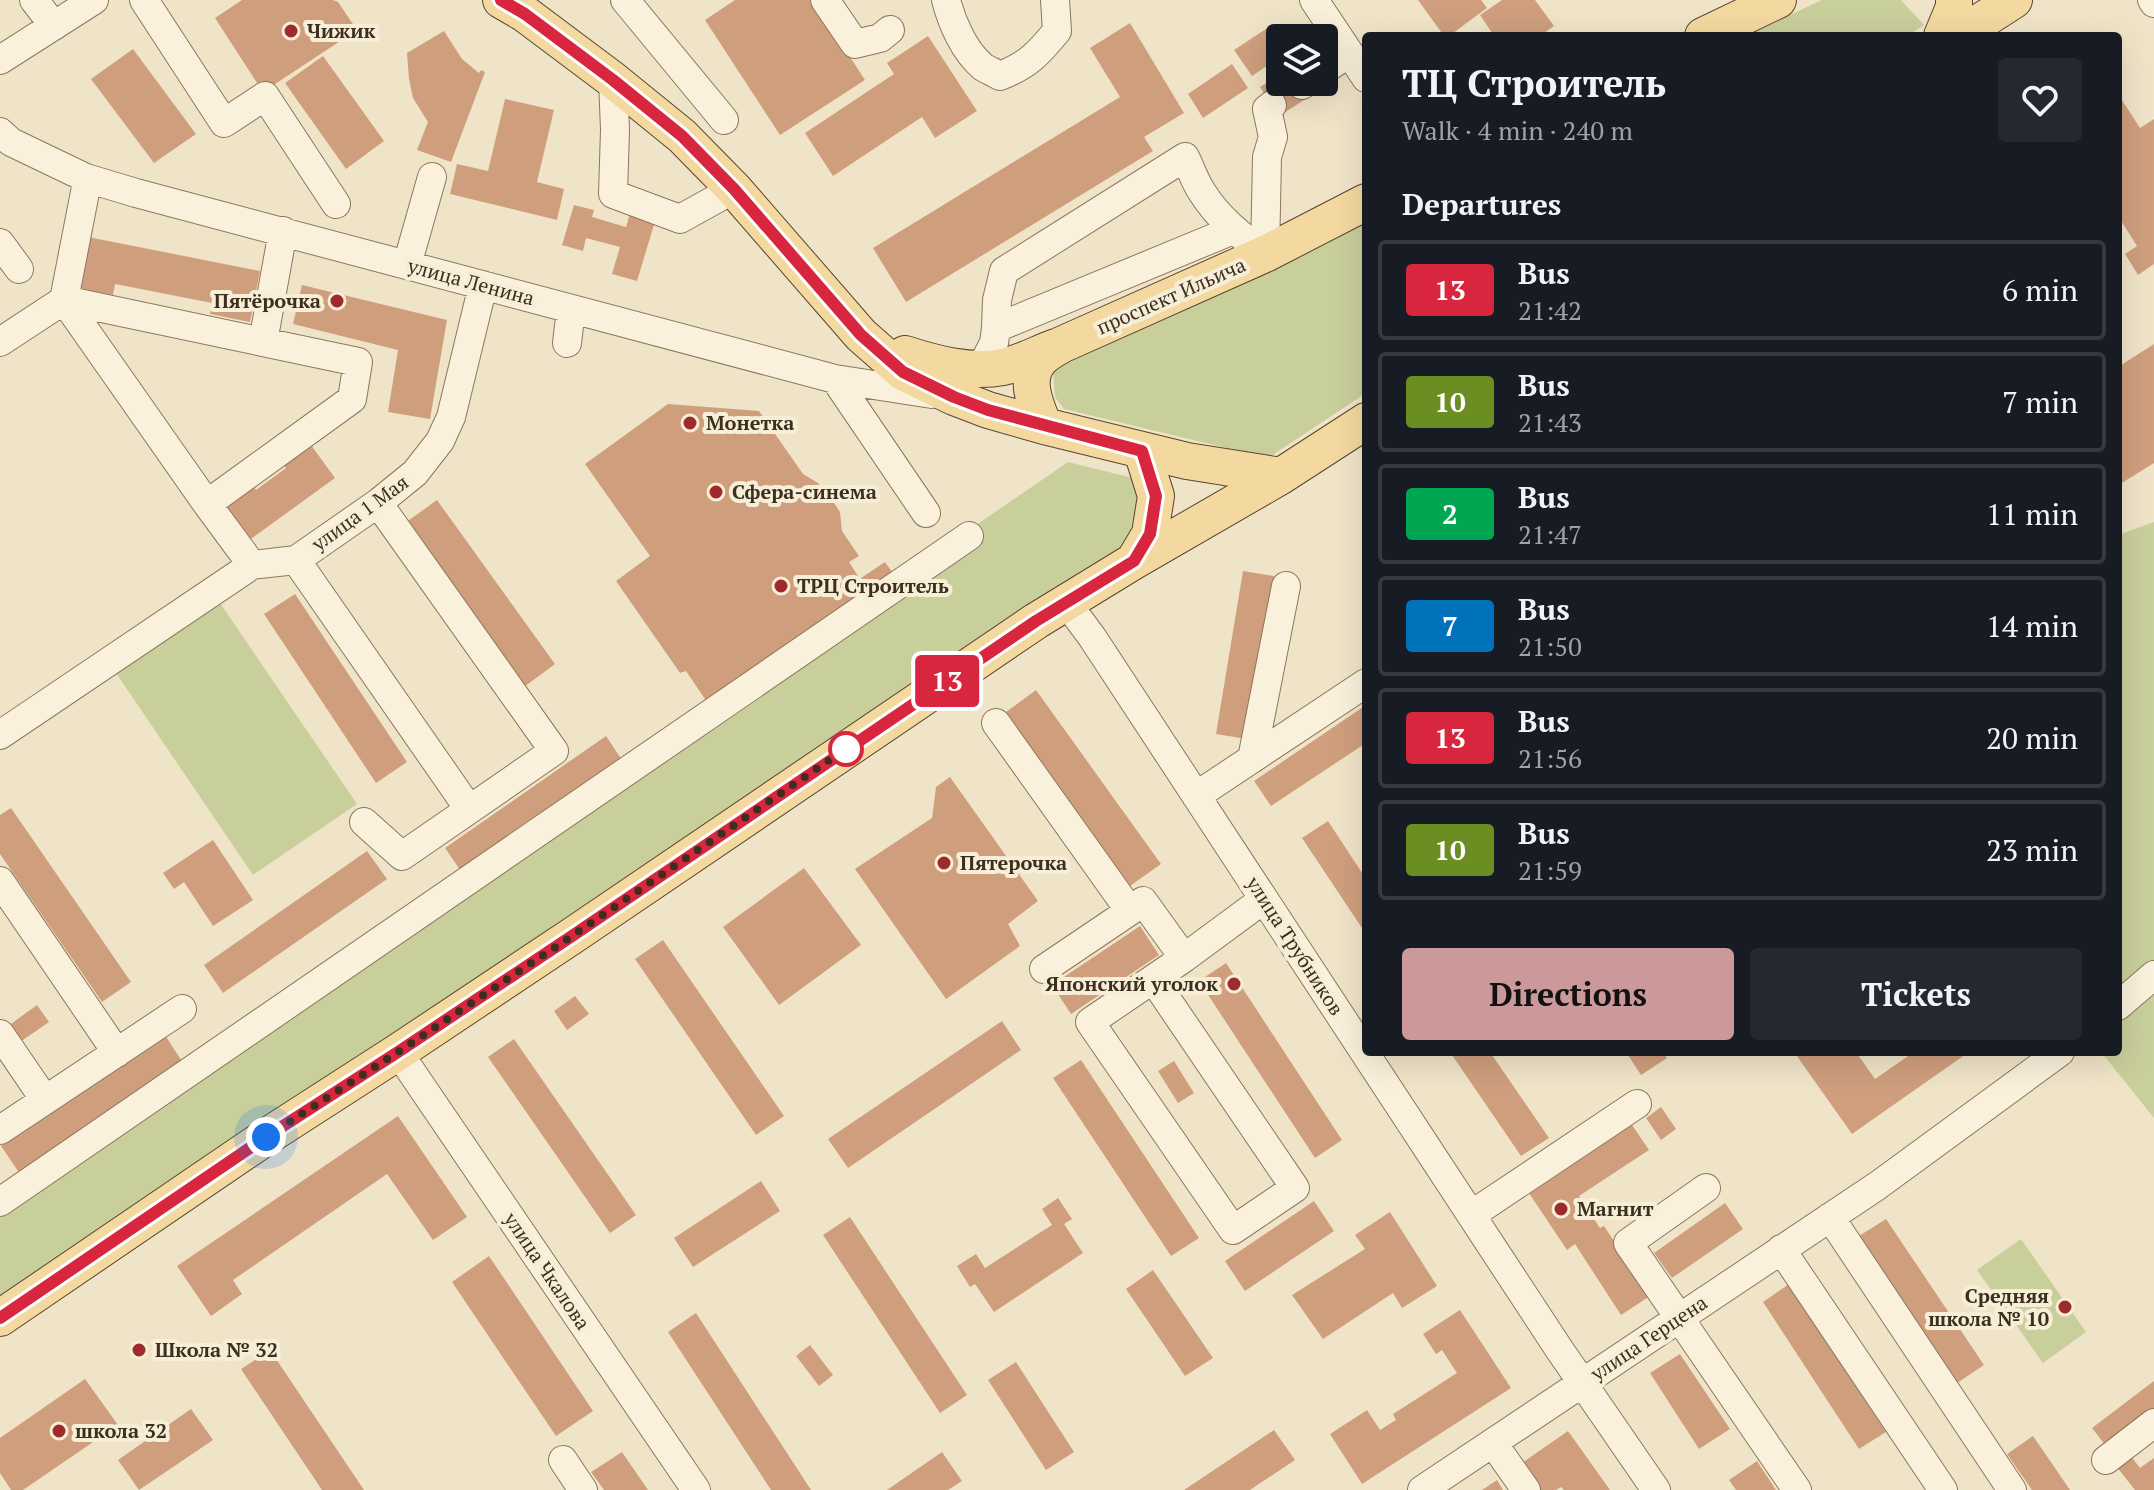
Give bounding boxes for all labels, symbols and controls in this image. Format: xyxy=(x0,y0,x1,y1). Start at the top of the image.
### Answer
place label: Чижик xyxy=(307,17,376,44)
marker: Чижик xyxy=(282,22,300,40)
map controls xyxy=(1266,24,1338,96)
button: layers xyxy=(1266,24,1338,96)
text: ТЦ Строитель xyxy=(1402,58,1666,108)
button: heart xyxy=(1998,58,2082,142)
text: Walk · 4 min · 240 m xyxy=(1402,113,1633,147)
text: Departures xyxy=(1402,184,1561,224)
street label: улица Ленина xyxy=(404,251,537,311)
street label: проспект Ильича xyxy=(1092,251,1250,341)
text: Bus xyxy=(1518,253,1570,293)
text: 6 min xyxy=(2002,270,2078,310)
text: 13 xyxy=(1434,271,1466,308)
place label: Пятёрочка xyxy=(214,287,321,314)
marker: Пятёрочка xyxy=(328,292,346,310)
text: 21:42 xyxy=(1518,293,1582,327)
text: Bus xyxy=(1518,365,1570,405)
text: 7 min xyxy=(2002,382,2078,422)
text: 10 xyxy=(1434,383,1466,420)
text: 21:43 xyxy=(1518,405,1582,439)
place label: Монетка xyxy=(706,409,794,436)
marker: Монетка xyxy=(681,414,699,432)
street label: улица 1 Мая xyxy=(305,468,414,557)
text: Bus xyxy=(1518,477,1570,517)
place label: Сфера-синема xyxy=(732,478,877,505)
marker: Сфера-синема xyxy=(707,483,725,501)
text: 11 min xyxy=(1986,494,2078,534)
text: 2 xyxy=(1442,495,1458,532)
text: 21:47 xyxy=(1518,517,1582,551)
place label: ТРЦ Строитель xyxy=(797,572,949,599)
marker: ТРЦ Строитель xyxy=(772,577,790,595)
text: Bus xyxy=(1518,589,1570,629)
text: 14 min xyxy=(1986,606,2078,646)
text: 7 xyxy=(1442,607,1458,644)
text: 21:50 xyxy=(1518,629,1582,663)
line badge: 13 xyxy=(911,655,983,707)
text: 13 xyxy=(931,662,963,699)
text: Bus xyxy=(1518,701,1570,741)
text: 20 min xyxy=(1986,718,2078,758)
text: 13 xyxy=(1434,719,1466,756)
unlabelled marker xyxy=(829,732,863,766)
text: 21:56 xyxy=(1518,741,1582,775)
text: Bus xyxy=(1518,813,1570,853)
text: 23 min xyxy=(1986,830,2078,870)
text: 10 xyxy=(1434,831,1466,868)
place label: Пятерочка xyxy=(960,849,1067,876)
text: 21:59 xyxy=(1518,853,1582,887)
marker: Пятерочка xyxy=(935,854,953,872)
street label: улица Трубников xyxy=(1240,870,1350,1020)
button: Directions xyxy=(1402,948,1734,1040)
button: Tickets xyxy=(1750,948,2082,1040)
place label: Японский уголок xyxy=(1045,970,1218,997)
marker: Японский уголок xyxy=(1225,975,1243,993)
your location xyxy=(246,1117,286,1157)
place label: Магнит xyxy=(1577,1195,1654,1222)
marker: Магнит xyxy=(1552,1200,1570,1218)
street label: улица Чкалова xyxy=(498,1206,597,1335)
place label: Средняя школа № 10 xyxy=(1928,1282,2049,1332)
street label: улица Герцена xyxy=(1584,1289,1712,1387)
marker: Средняя школа № 10 xyxy=(2056,1298,2074,1316)
place label: Школа № 32 xyxy=(155,1336,278,1363)
marker: Школа № 32 xyxy=(130,1341,148,1359)
place label: школа 32 xyxy=(75,1417,167,1444)
marker: школа 32 xyxy=(50,1422,68,1440)

